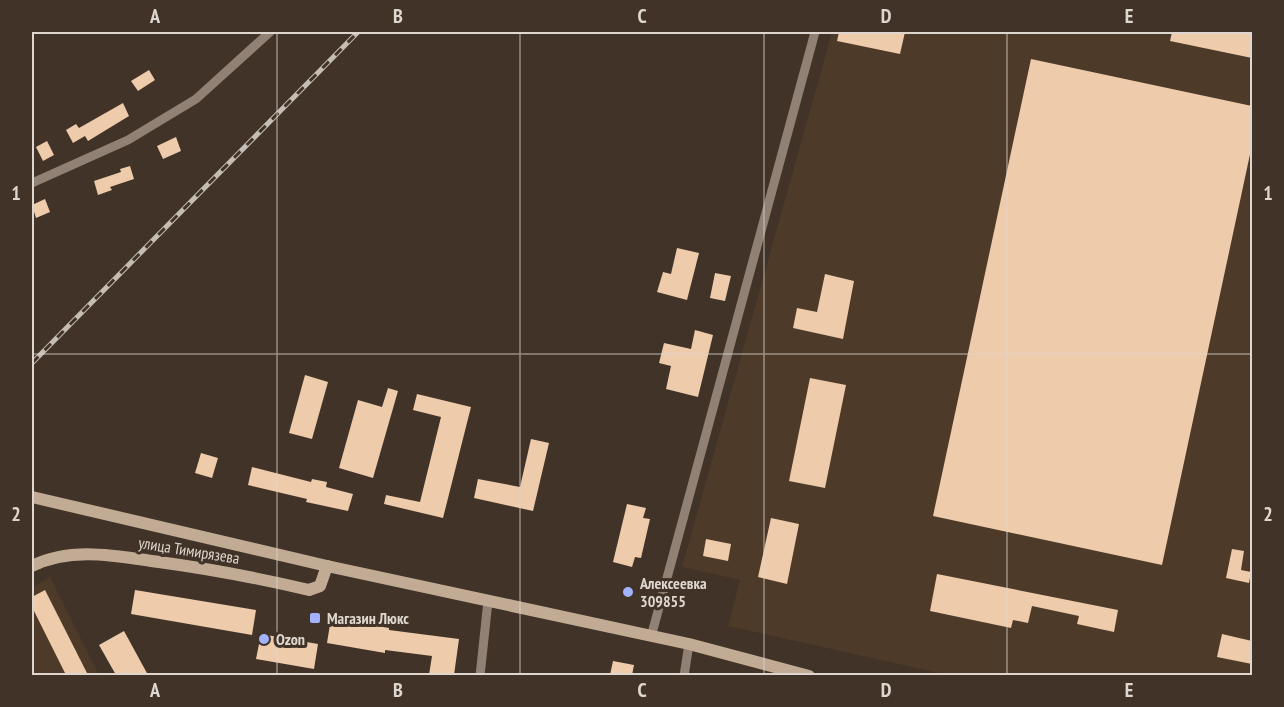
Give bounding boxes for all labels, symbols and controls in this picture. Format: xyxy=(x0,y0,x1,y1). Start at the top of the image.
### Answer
text: A xyxy=(149,3,161,29)
text: B xyxy=(393,3,403,29)
text: C xyxy=(637,3,647,29)
text: D xyxy=(881,3,892,29)
text: E xyxy=(1125,3,1133,29)
text: 1 xyxy=(11,180,21,206)
text: 1 xyxy=(1263,180,1273,206)
text: 2 xyxy=(11,501,21,527)
text: 2 xyxy=(1263,501,1273,527)
street label: улица Тимирязева xyxy=(137,532,241,568)
place label: Алексеевка 309855 xyxy=(639,573,707,611)
marker: Алексеевка 309855 xyxy=(621,585,635,599)
place label: Магазин Люкс xyxy=(327,608,409,628)
marker: Магазин Люкс xyxy=(308,611,322,625)
place label: Ozon xyxy=(276,629,305,649)
marker: Ozon xyxy=(257,632,271,646)
text: A xyxy=(149,677,161,703)
text: B xyxy=(393,677,403,703)
text: C xyxy=(637,677,647,703)
text: D xyxy=(881,677,892,703)
text: E xyxy=(1125,677,1133,703)

